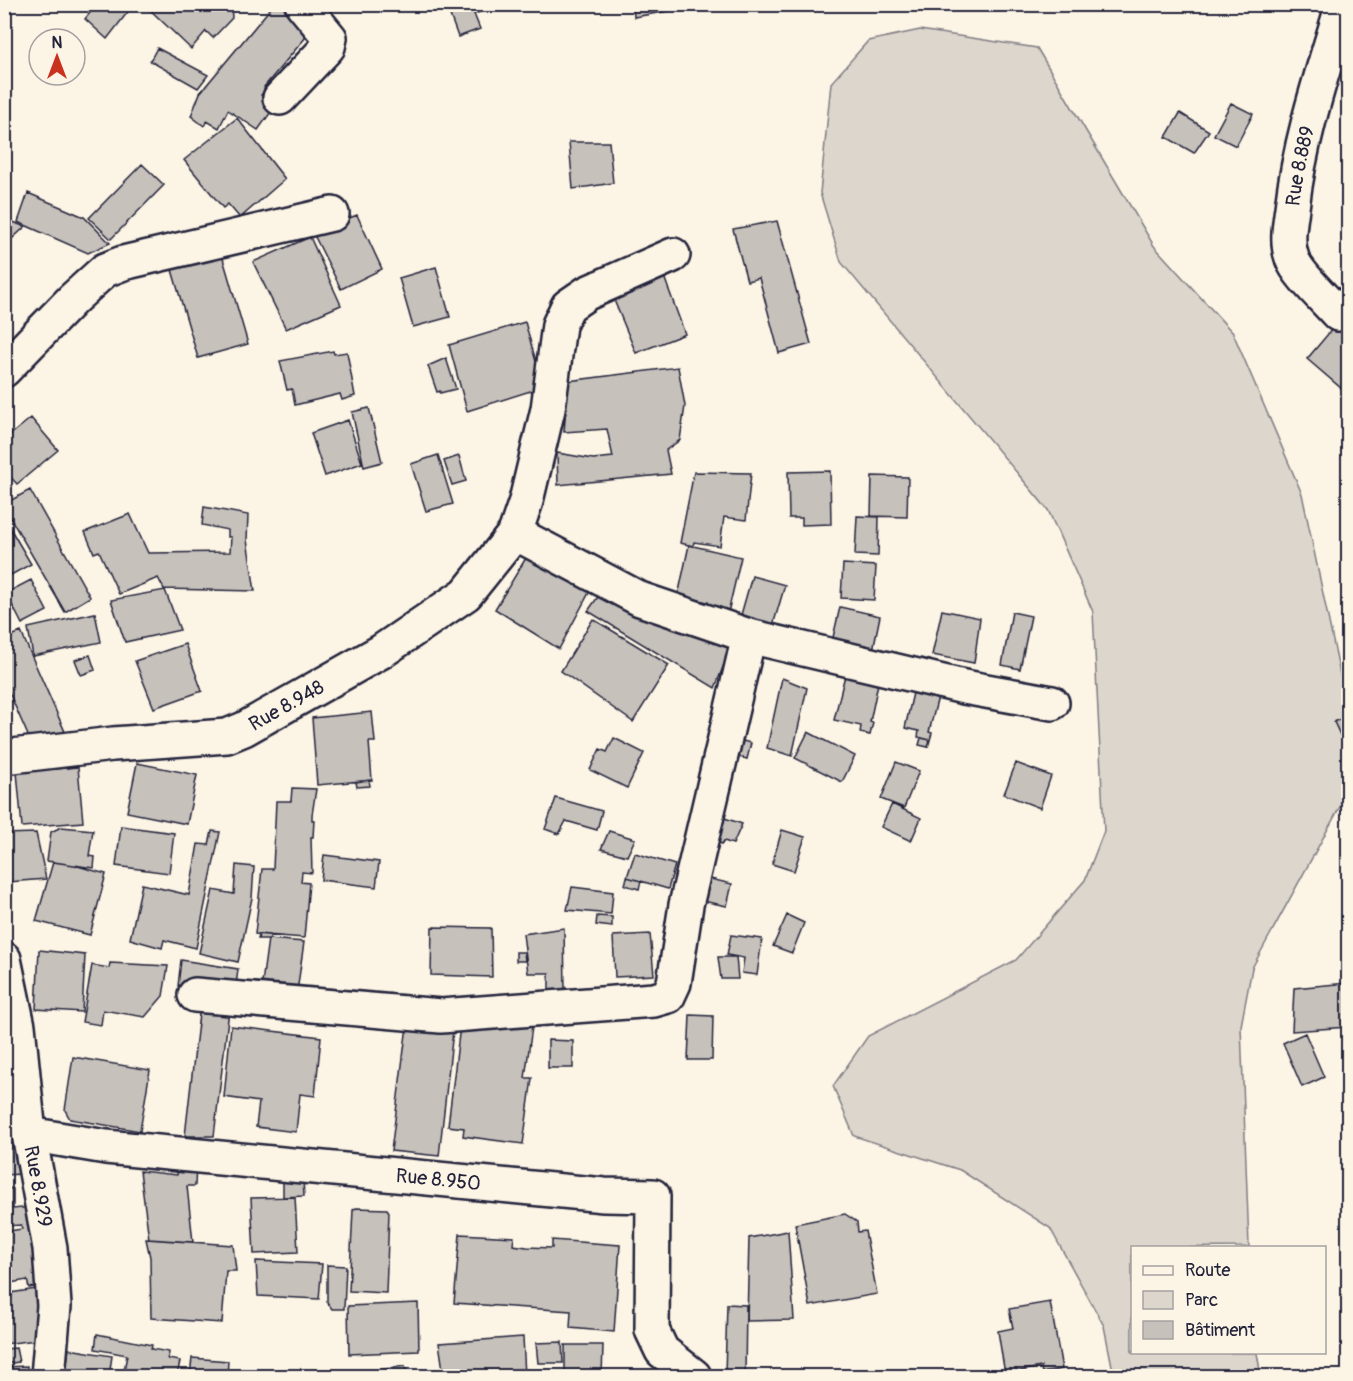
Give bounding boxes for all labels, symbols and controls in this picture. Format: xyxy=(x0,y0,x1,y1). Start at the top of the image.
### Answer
north arrow xyxy=(27,27,87,87)
text: N xyxy=(52,33,63,53)
street label: Rue 8.889 xyxy=(1280,124,1320,207)
street label: Rue 8.948 xyxy=(245,674,329,737)
street label: Rue 8.929 xyxy=(18,1144,58,1229)
street label: Rue 8.950 xyxy=(395,1163,482,1196)
legend xyxy=(1131,1246,1326,1354)
text: Route xyxy=(1185,1259,1230,1282)
text: Parc xyxy=(1185,1289,1218,1312)
text: Bâtiment xyxy=(1185,1319,1256,1342)

